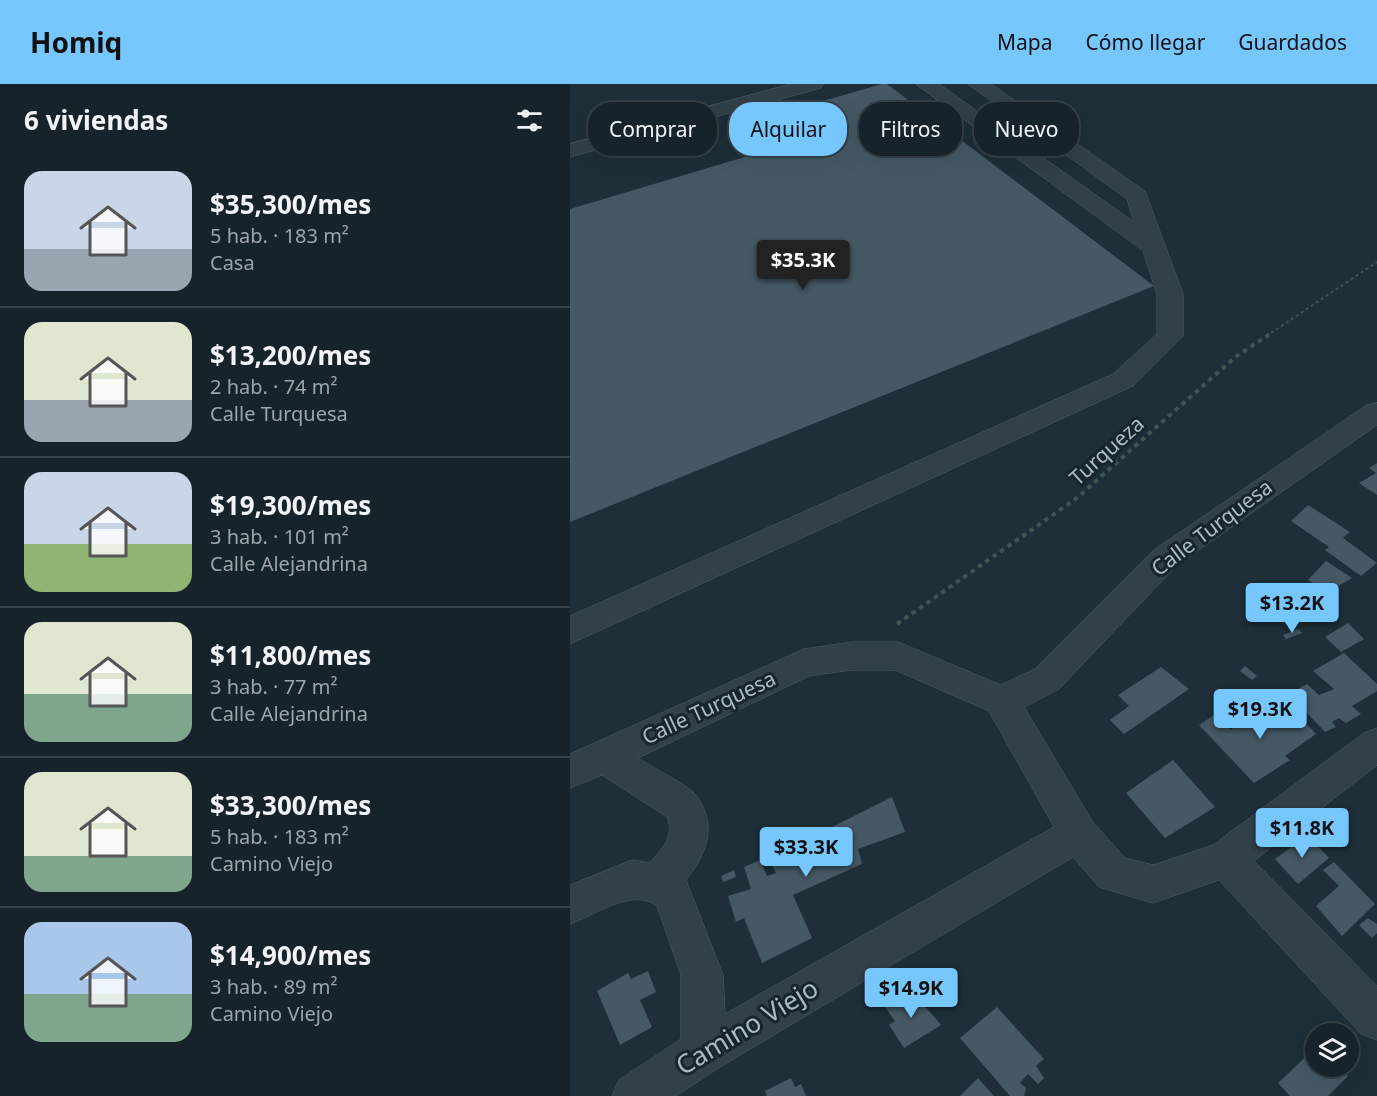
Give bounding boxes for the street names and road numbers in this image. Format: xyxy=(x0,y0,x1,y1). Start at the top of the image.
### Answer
street label: Turqueza xyxy=(1063,409,1150,491)
street label: Calle Turquesa xyxy=(1145,472,1278,582)
street label: Calle Turquesa xyxy=(637,664,780,750)
street label: Camino Viejo xyxy=(669,970,824,1083)

